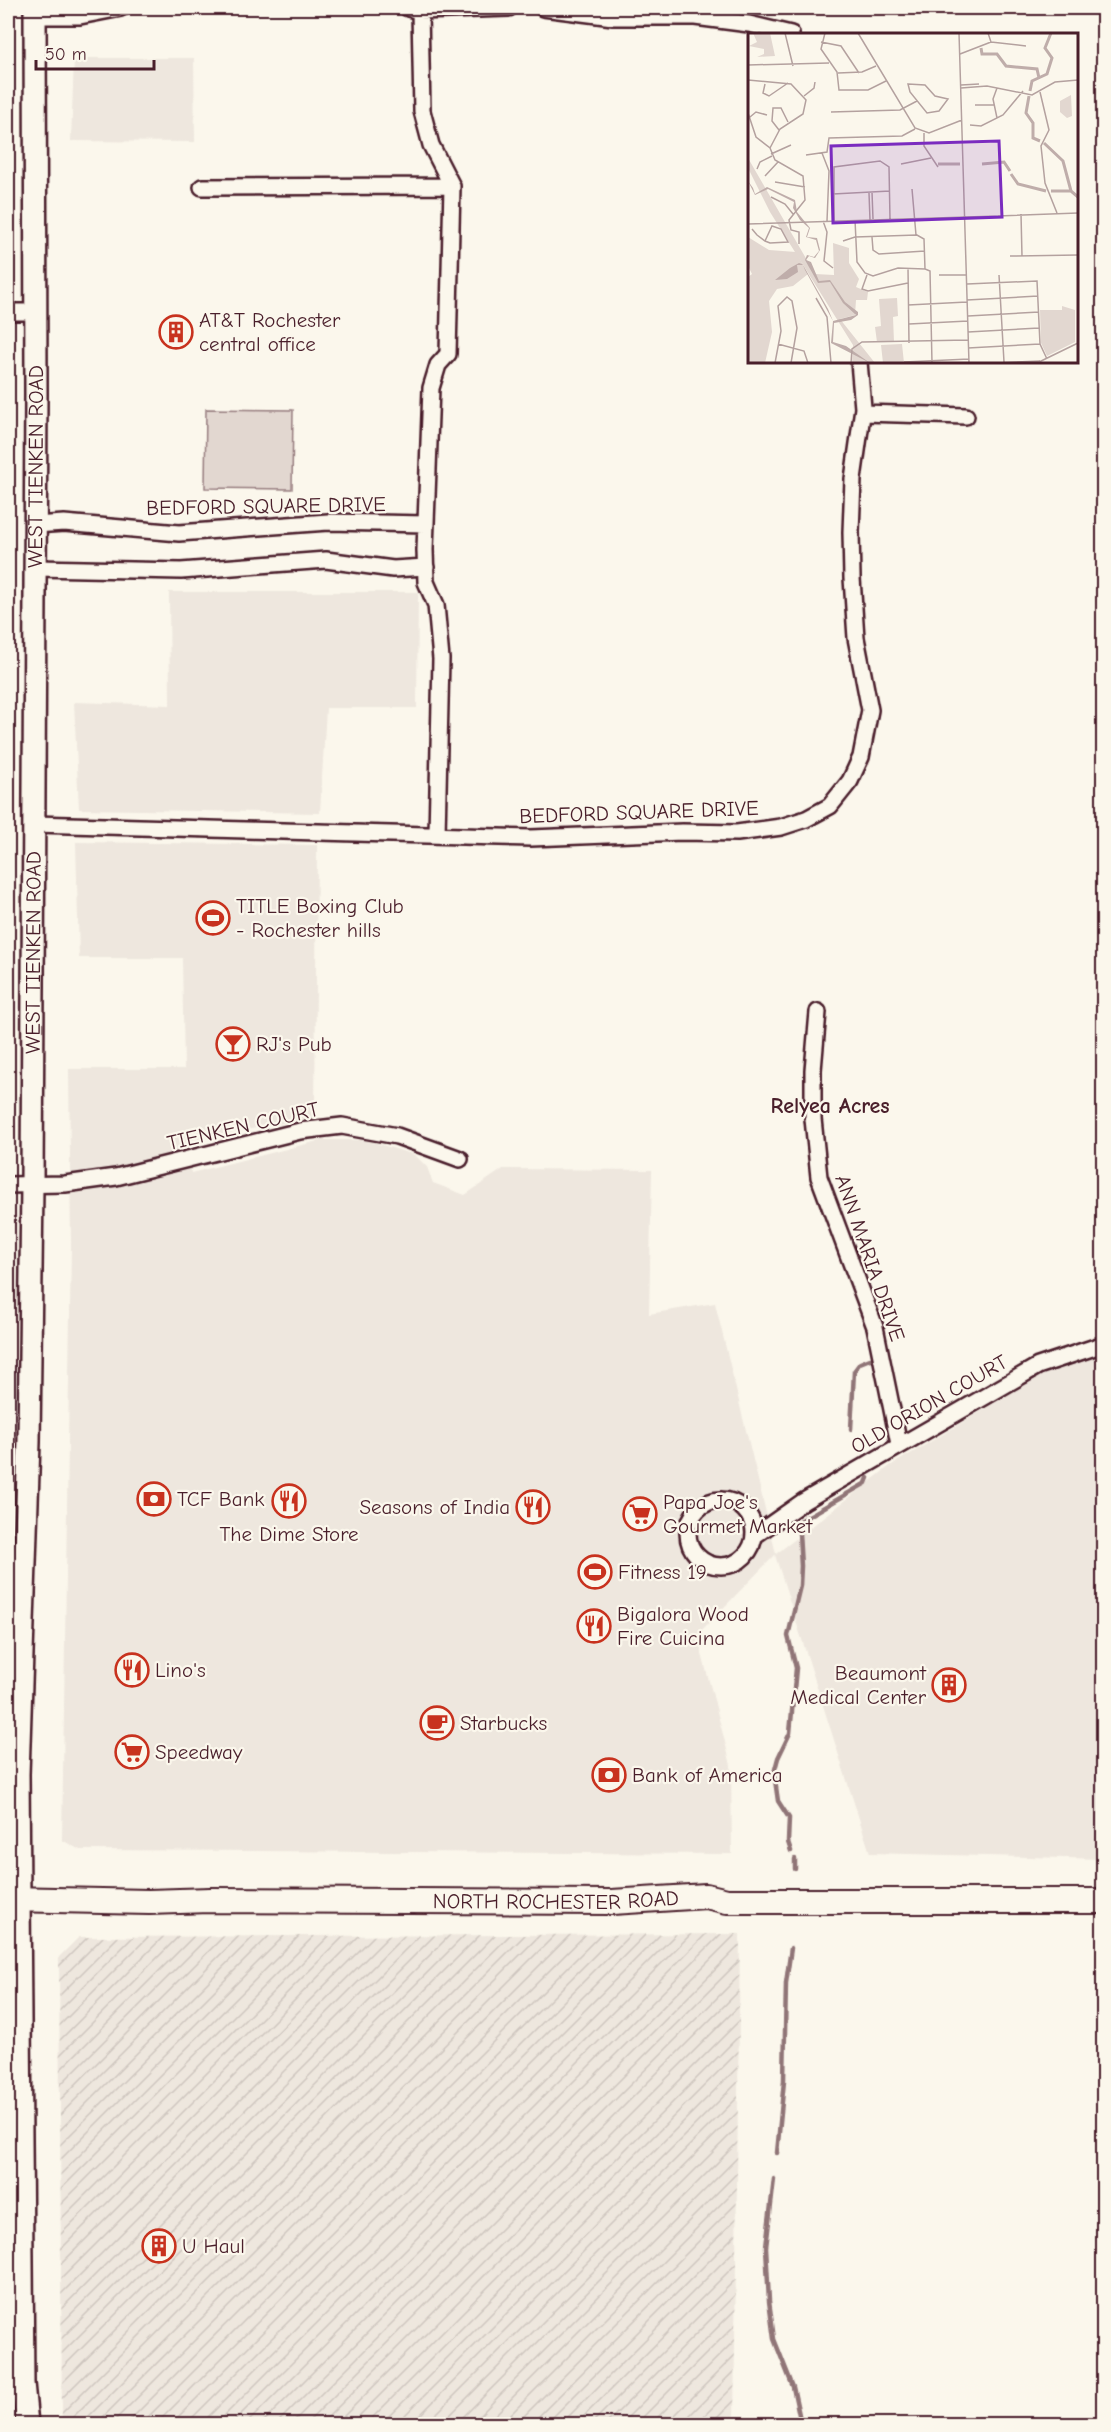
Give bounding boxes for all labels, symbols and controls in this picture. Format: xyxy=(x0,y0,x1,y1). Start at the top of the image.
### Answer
scale bar xyxy=(36,33,154,71)
inset map xyxy=(748,33,1078,363)
text: 50 m xyxy=(45,44,87,65)
place label: AT&T Rochester central office xyxy=(199,308,341,356)
building icon: AT&T Rochester central office xyxy=(158,314,194,350)
street label: WEST TIENKEN ROAD xyxy=(23,365,48,568)
street label: BEDFORD SQUARE DRIVE xyxy=(146,492,386,520)
street label: BEDFORD SQUARE DRIVE xyxy=(519,796,759,828)
street label: WEST TIENKEN ROAD xyxy=(21,851,46,1054)
place label: TITLE Boxing Club - Rochester hills xyxy=(236,894,404,942)
sports icon: TITLE Boxing Club - Rochester hills xyxy=(195,900,231,936)
bar icon: RJ's Pub xyxy=(215,1026,251,1062)
place label: RJ's Pub xyxy=(256,1032,332,1056)
district label: Relyea Acres xyxy=(770,1093,890,1119)
street label: TIENKEN COURT xyxy=(165,1097,321,1155)
street label: ANN MARIA DRIVE xyxy=(830,1172,910,1344)
street label: OLD ORION COURT xyxy=(847,1349,1011,1459)
bank icon: TCF Bank xyxy=(136,1481,172,1517)
restaurant icon: The Dime Store xyxy=(271,1483,307,1519)
place label: TCF Bank xyxy=(177,1487,264,1511)
restaurant icon: Seasons of India xyxy=(515,1489,551,1525)
place label: Papa Joe's Gourmet Market xyxy=(663,1490,813,1538)
place label: Seasons of India xyxy=(359,1495,510,1519)
supermarket icon: Papa Joe's Gourmet Market xyxy=(622,1496,658,1532)
place label: The Dime Store xyxy=(219,1522,359,1546)
sports icon: Fitness 19 xyxy=(577,1554,613,1590)
place label: Fitness 19 xyxy=(618,1560,707,1584)
place label: Bigalora Wood Fire Cuicina xyxy=(617,1602,749,1650)
restaurant icon: Bigalora Wood Fire Cuicina xyxy=(576,1608,612,1644)
restaurant icon: Lino's xyxy=(114,1652,150,1688)
place label: Lino's xyxy=(155,1658,206,1682)
place label: Beaumont Medical Center xyxy=(790,1661,927,1709)
building icon: Beaumont Medical Center xyxy=(931,1667,967,1703)
cafe icon: Starbucks xyxy=(419,1705,455,1741)
place label: Starbucks xyxy=(460,1711,547,1735)
supermarket icon: Speedway xyxy=(114,1734,150,1770)
place label: Speedway xyxy=(155,1740,243,1764)
bank icon: Bank of America xyxy=(591,1757,627,1793)
place label: Bank of America xyxy=(632,1763,783,1787)
street label: NORTH ROCHESTER ROAD xyxy=(433,1886,680,1914)
building icon: U Haul xyxy=(141,2228,177,2264)
place label: U Haul xyxy=(182,2234,245,2258)

